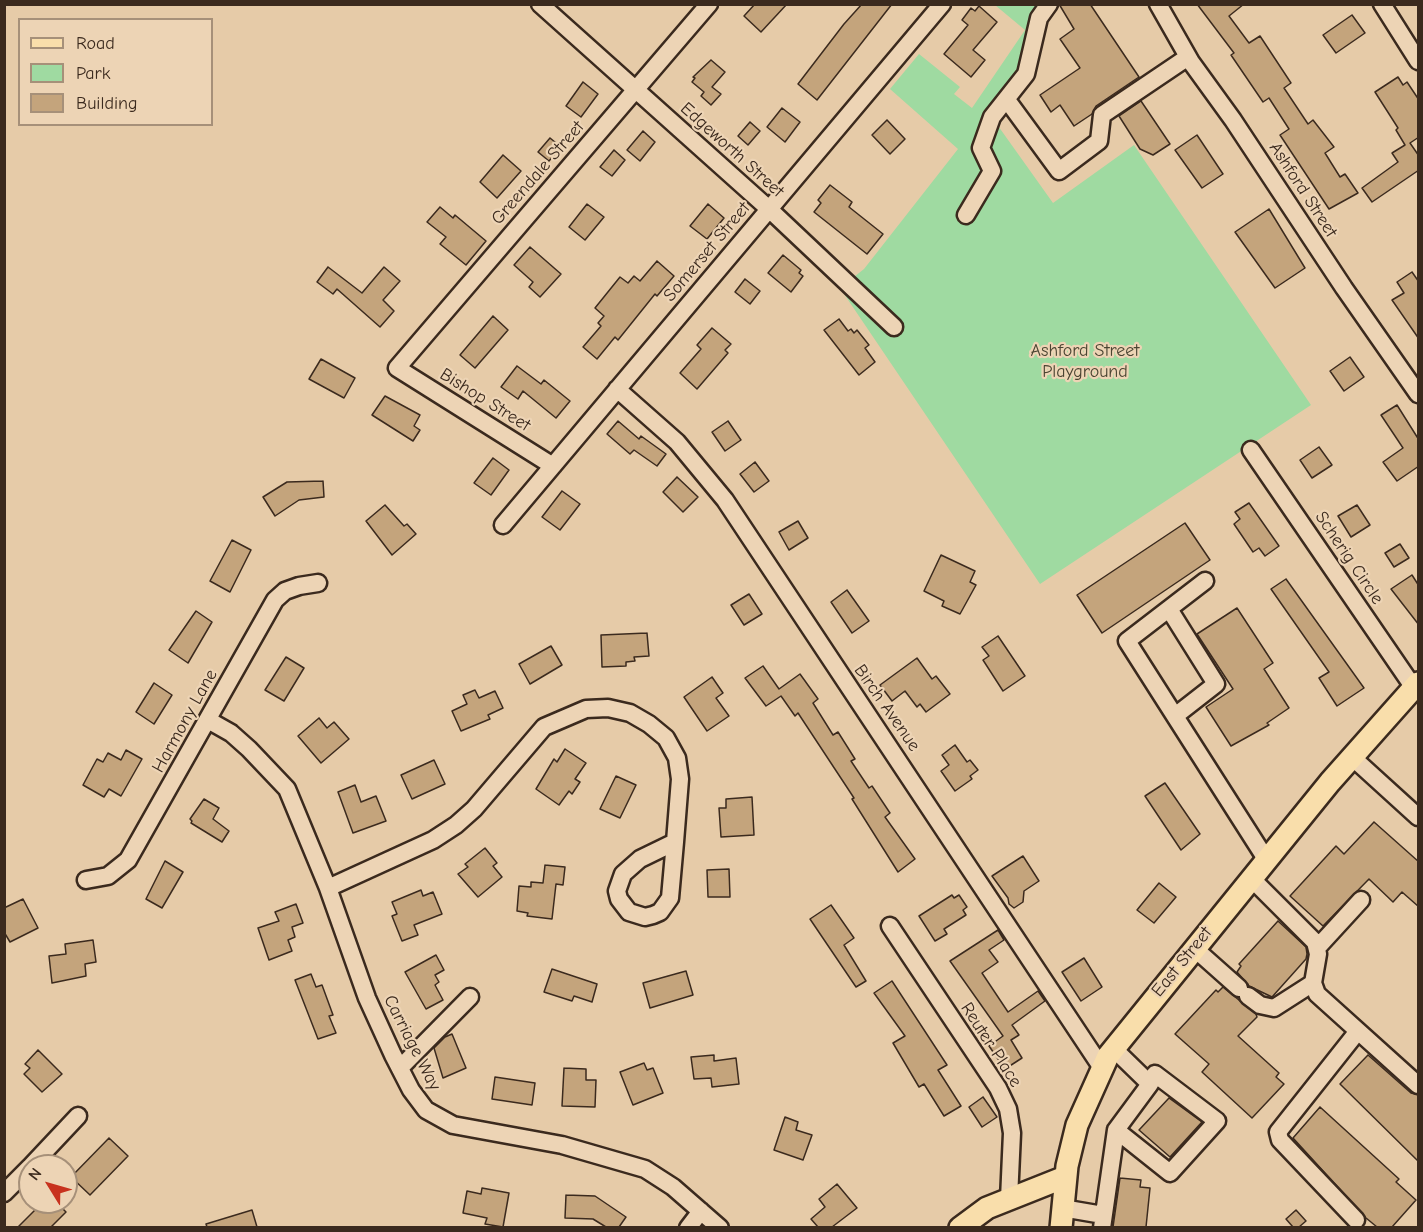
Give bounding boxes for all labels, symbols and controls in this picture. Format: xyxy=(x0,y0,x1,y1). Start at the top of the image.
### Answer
legend xyxy=(18,18,213,126)
text: Road xyxy=(76,33,115,54)
text: Park xyxy=(76,63,110,84)
text: Building xyxy=(76,93,138,114)
street label: Edgeworth Street xyxy=(676,98,788,202)
street label: Greendale Street xyxy=(487,117,589,229)
street label: Ashford Street xyxy=(1264,138,1342,242)
street label: Somerset Street xyxy=(659,198,755,306)
park label: Ashford Street Playground xyxy=(1030,340,1140,382)
street label: Bishop Street xyxy=(436,364,534,436)
street label: Scherig Circle xyxy=(1310,507,1388,609)
street label: Birch Avenue xyxy=(849,660,925,756)
street label: Harmony Lane xyxy=(148,666,222,776)
street label: East Street xyxy=(1147,923,1217,1001)
street label: Carriage Way xyxy=(379,992,445,1094)
street label: Reuter Place xyxy=(956,999,1026,1091)
north arrow xyxy=(18,1154,78,1214)
text: N xyxy=(25,1165,46,1184)

